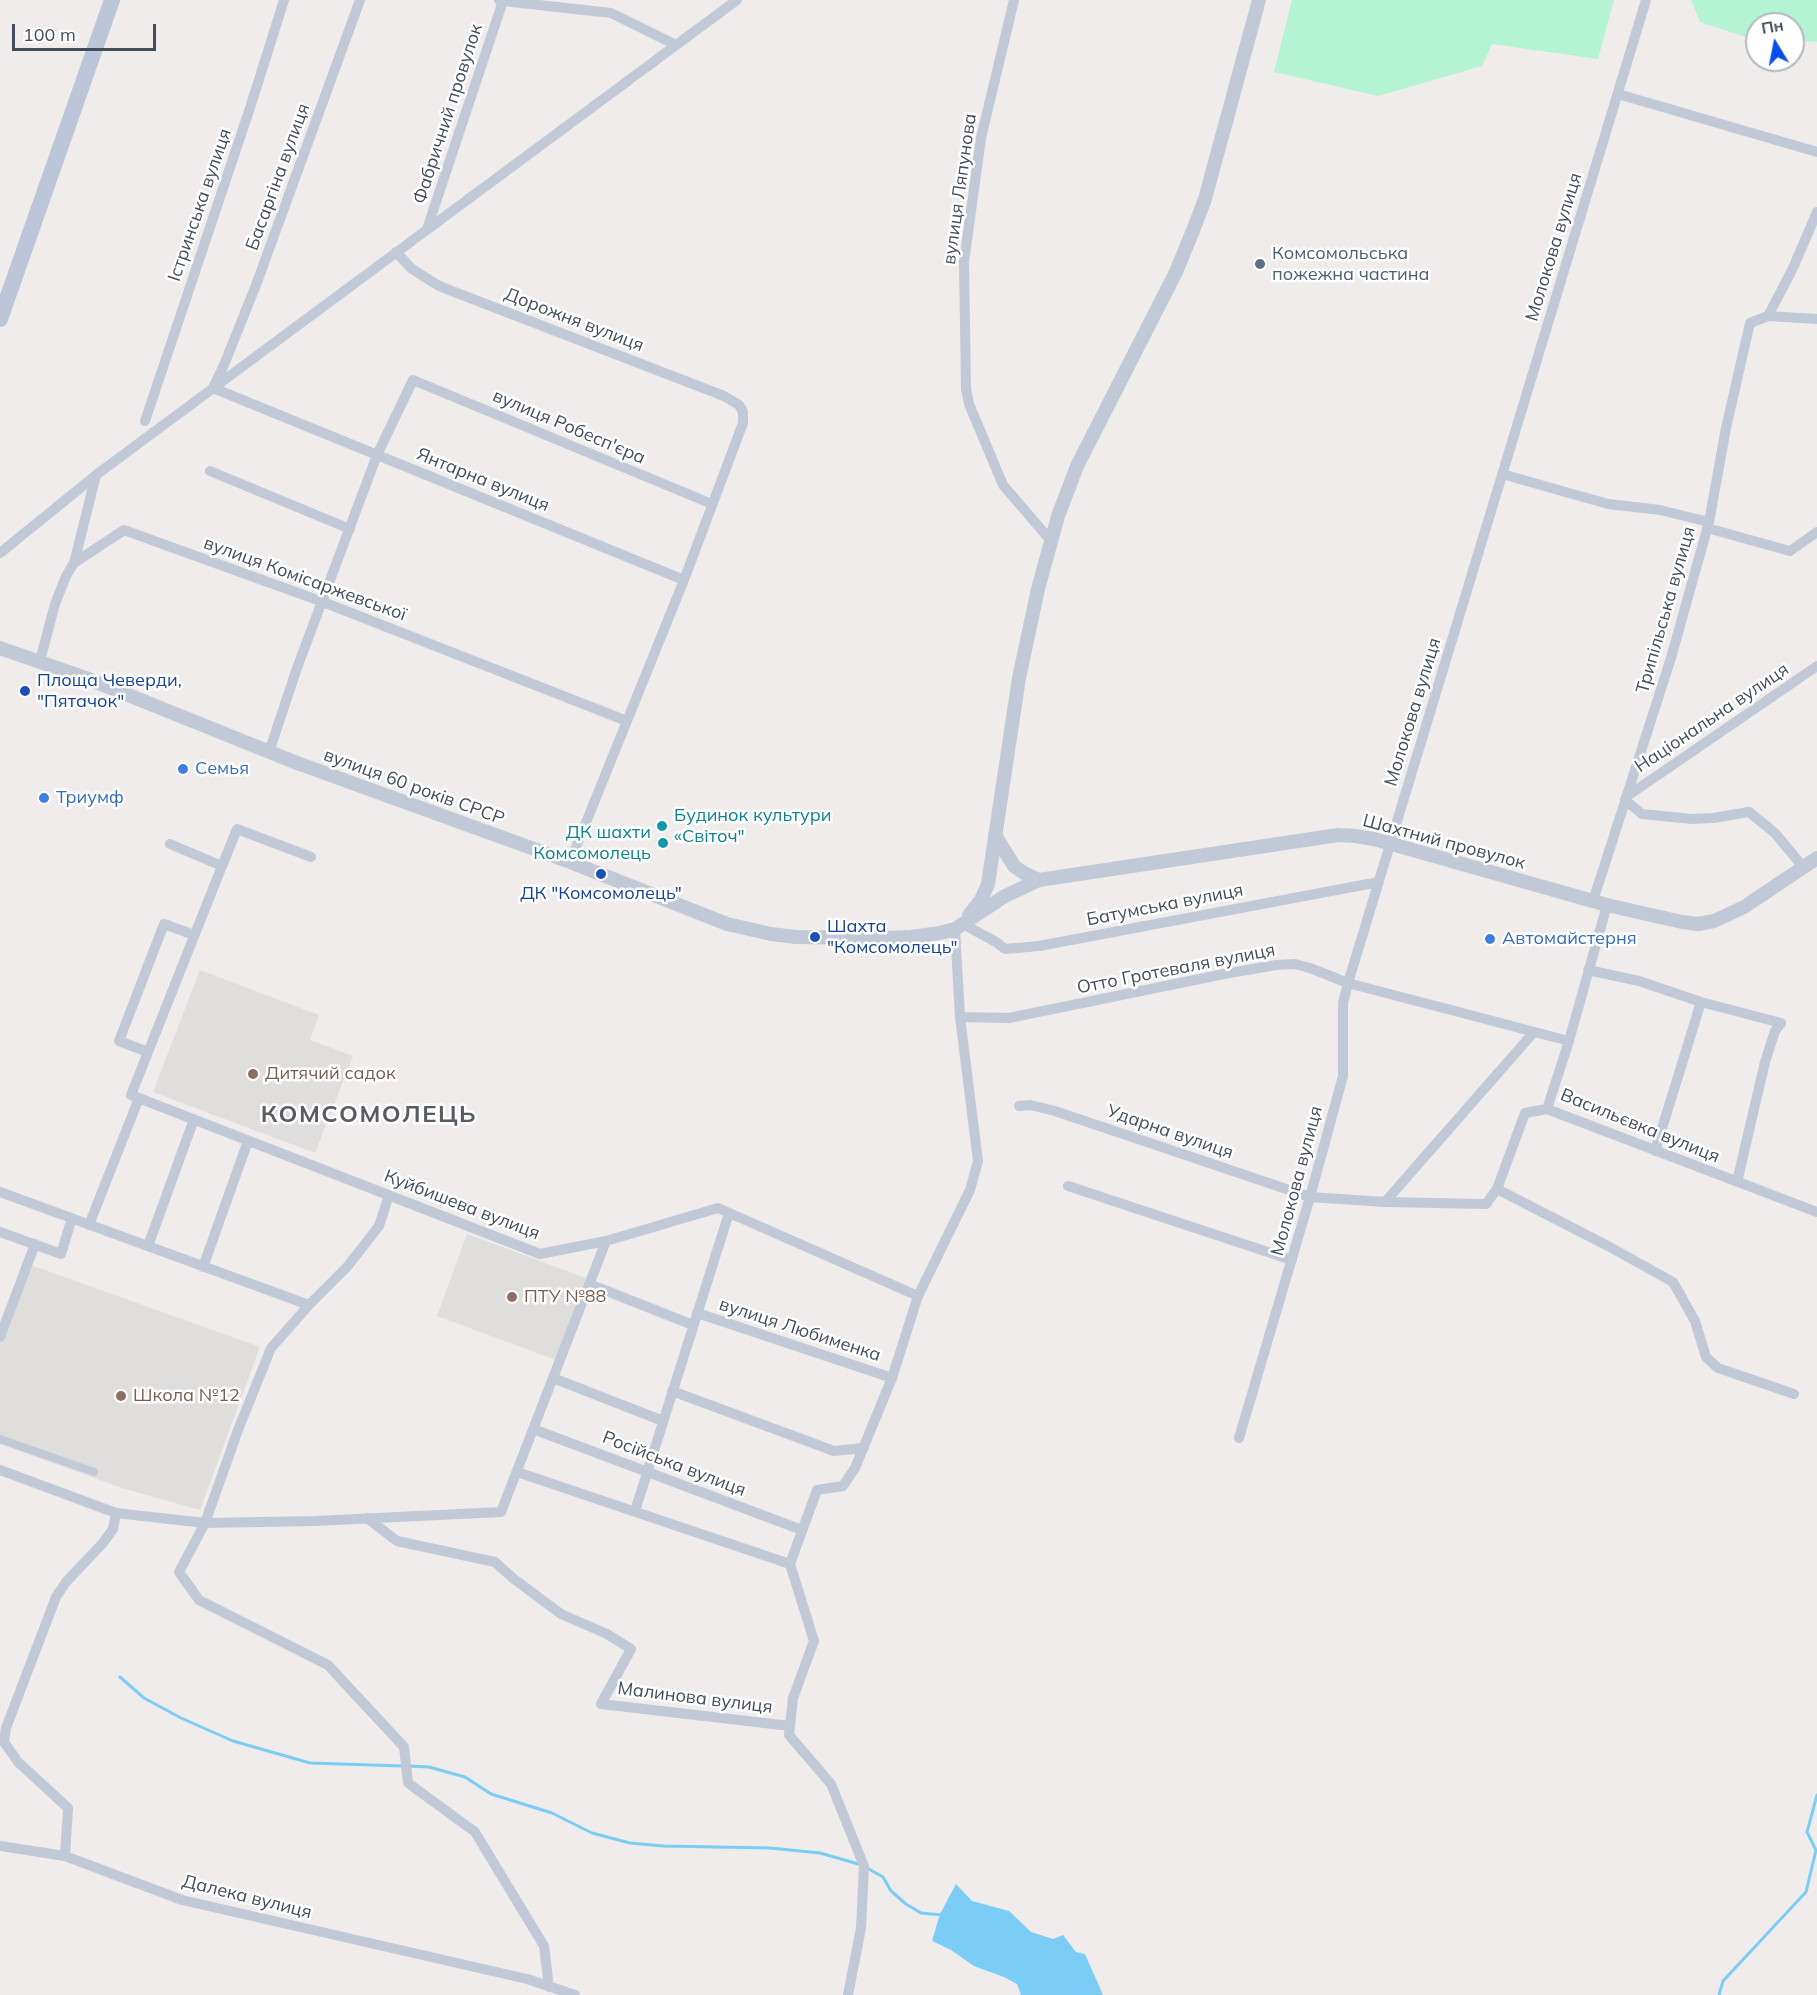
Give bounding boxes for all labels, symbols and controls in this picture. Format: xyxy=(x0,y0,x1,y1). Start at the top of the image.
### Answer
scale bar xyxy=(15,12,159,50)
north arrow xyxy=(1745,12,1805,72)
text: Пн xyxy=(1760,14,1785,38)
street label: Фабричний провулок xyxy=(409,21,487,207)
text: 100 m xyxy=(23,23,76,46)
street label: Басаргіна вулиця xyxy=(241,101,315,253)
street label: вулиця Ляпунова xyxy=(939,112,981,266)
street label: Істринська вулиця xyxy=(164,126,236,284)
street label: Молокова вулиця xyxy=(1521,170,1587,324)
place label: Комсомольська пожежна частина xyxy=(1272,243,1430,286)
marker: Комсомольська пожежна частина xyxy=(1253,257,1267,271)
street label: Дорожня вулиця xyxy=(501,283,647,357)
street label: вулиця Робесп'єра xyxy=(489,385,649,469)
street label: Янтарна вулиця xyxy=(414,444,552,516)
street label: Трипільська вулиця xyxy=(1632,524,1700,696)
street label: вулиця Комісаржевської xyxy=(201,532,409,626)
street label: Молокова вулиця xyxy=(1380,635,1446,789)
street label: Національна вулиця xyxy=(1631,659,1793,777)
place label: Площа Чеверди, "Пятачок" xyxy=(37,670,182,712)
marker: Площа Чеверди, "Пятачок" xyxy=(18,684,32,698)
street label: вулиця 60 років СРСР xyxy=(321,744,507,830)
place label: Семья xyxy=(195,758,249,780)
marker: Семья xyxy=(176,762,190,776)
place label: Триумф xyxy=(56,787,124,809)
marker: Триумф xyxy=(37,791,51,805)
place label: Будинок культури «Світоч" xyxy=(674,805,831,848)
street label: Шахтний провулок xyxy=(1360,810,1528,874)
marker: Будинок культури «Світоч" xyxy=(655,819,669,833)
place label: ДК шахти Комсомолець xyxy=(533,822,651,864)
marker: ДК шахти Комсомолець xyxy=(656,836,670,850)
marker: ДК "Комсомолець" xyxy=(594,867,608,881)
street label: Батумська вулиця xyxy=(1085,879,1245,931)
place label: ДК "Комсомолець" xyxy=(520,883,682,905)
place label: Шахта "Комсомолець" xyxy=(827,916,958,958)
place label: Автомайстерня xyxy=(1502,928,1637,950)
marker: Шахта "Комсомолець" xyxy=(808,930,822,944)
marker: Автомайстерня xyxy=(1483,932,1497,946)
street label: Отто Гротеваля вулиця xyxy=(1075,939,1277,999)
place label: Дитячий садок xyxy=(265,1063,396,1085)
marker: Дитячий садок xyxy=(246,1067,260,1081)
street label: Васильєвка вулиця xyxy=(1557,1084,1723,1168)
street label: Ударна вулиця xyxy=(1104,1100,1236,1164)
district label: КОМСОМОЛЕЦЬ xyxy=(261,1101,477,1129)
street label: Молокова вулиця xyxy=(1267,1104,1327,1258)
street label: Куйбишева вулиця xyxy=(381,1165,543,1245)
place label: ПТУ №88 xyxy=(524,1286,606,1308)
marker: ПТУ №88 xyxy=(505,1290,519,1304)
street label: вулиця Любименка xyxy=(716,1294,884,1366)
place label: Школа №12 xyxy=(133,1385,240,1407)
marker: Школа №12 xyxy=(114,1389,128,1403)
street label: Російська вулиця xyxy=(599,1427,749,1501)
street label: Малинова вулиця xyxy=(616,1678,774,1718)
street label: Далека вулиця xyxy=(180,1870,314,1924)

